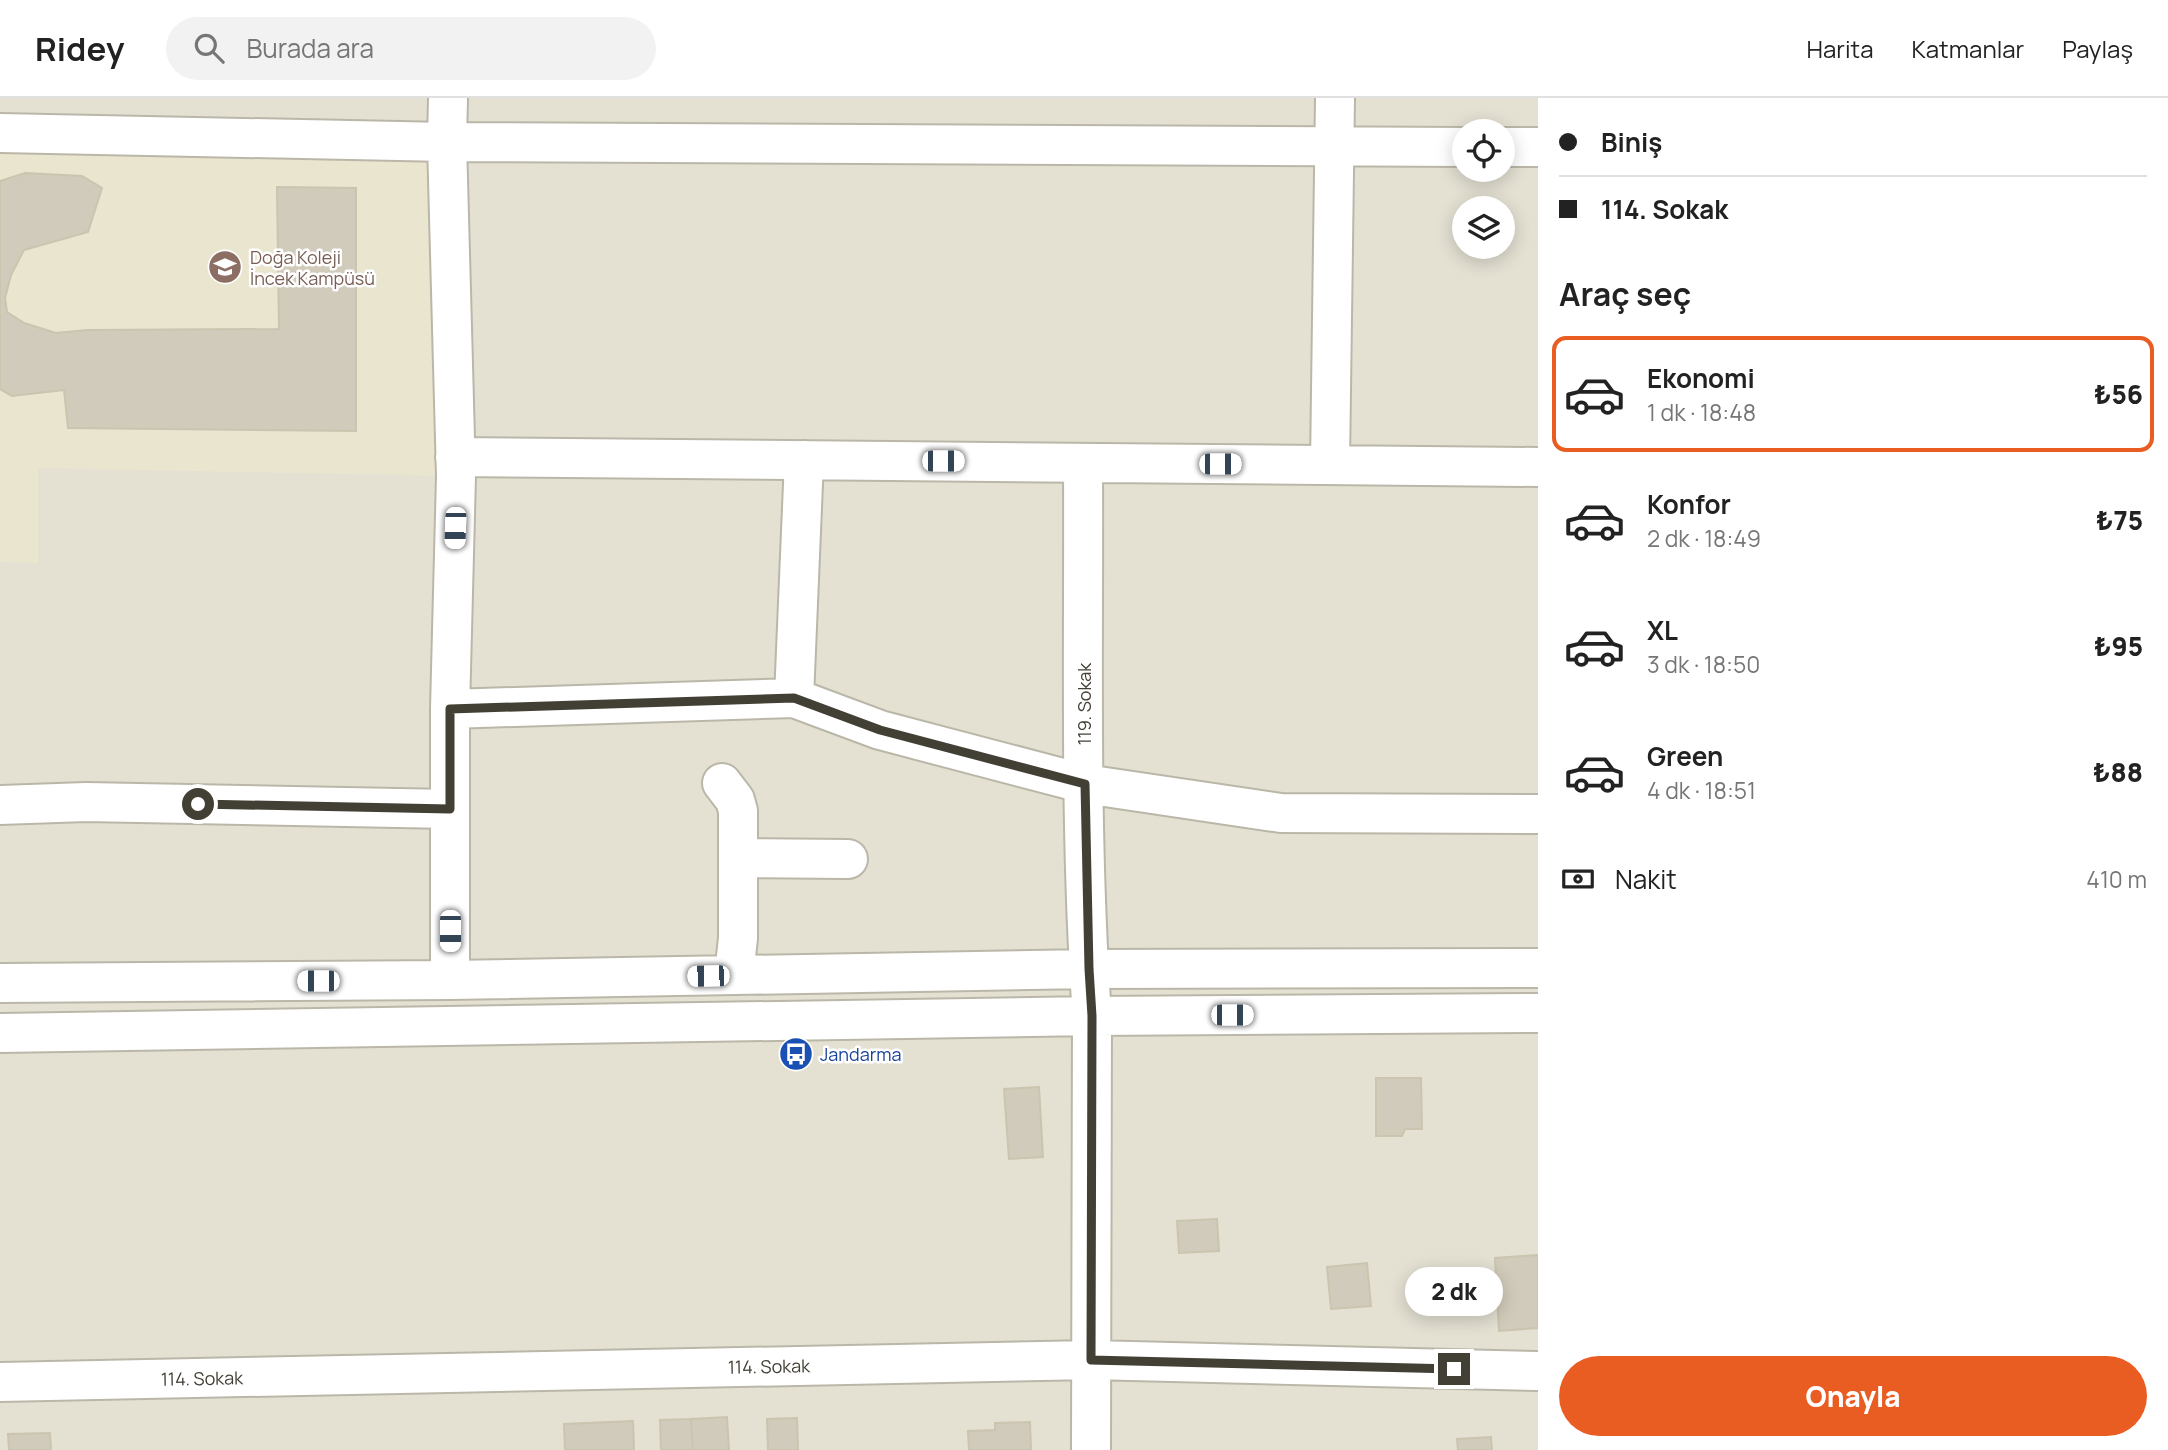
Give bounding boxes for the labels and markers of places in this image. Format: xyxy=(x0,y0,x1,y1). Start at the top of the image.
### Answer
place label: Doğa Koleji İncek Kampüsü xyxy=(250,245,375,290)
school or university icon: Doğa Koleji İncek Kampüsü xyxy=(206,248,244,286)
bus stop icon: Jandarma xyxy=(777,1035,815,1073)
place label: Jandarma xyxy=(820,1042,901,1066)

